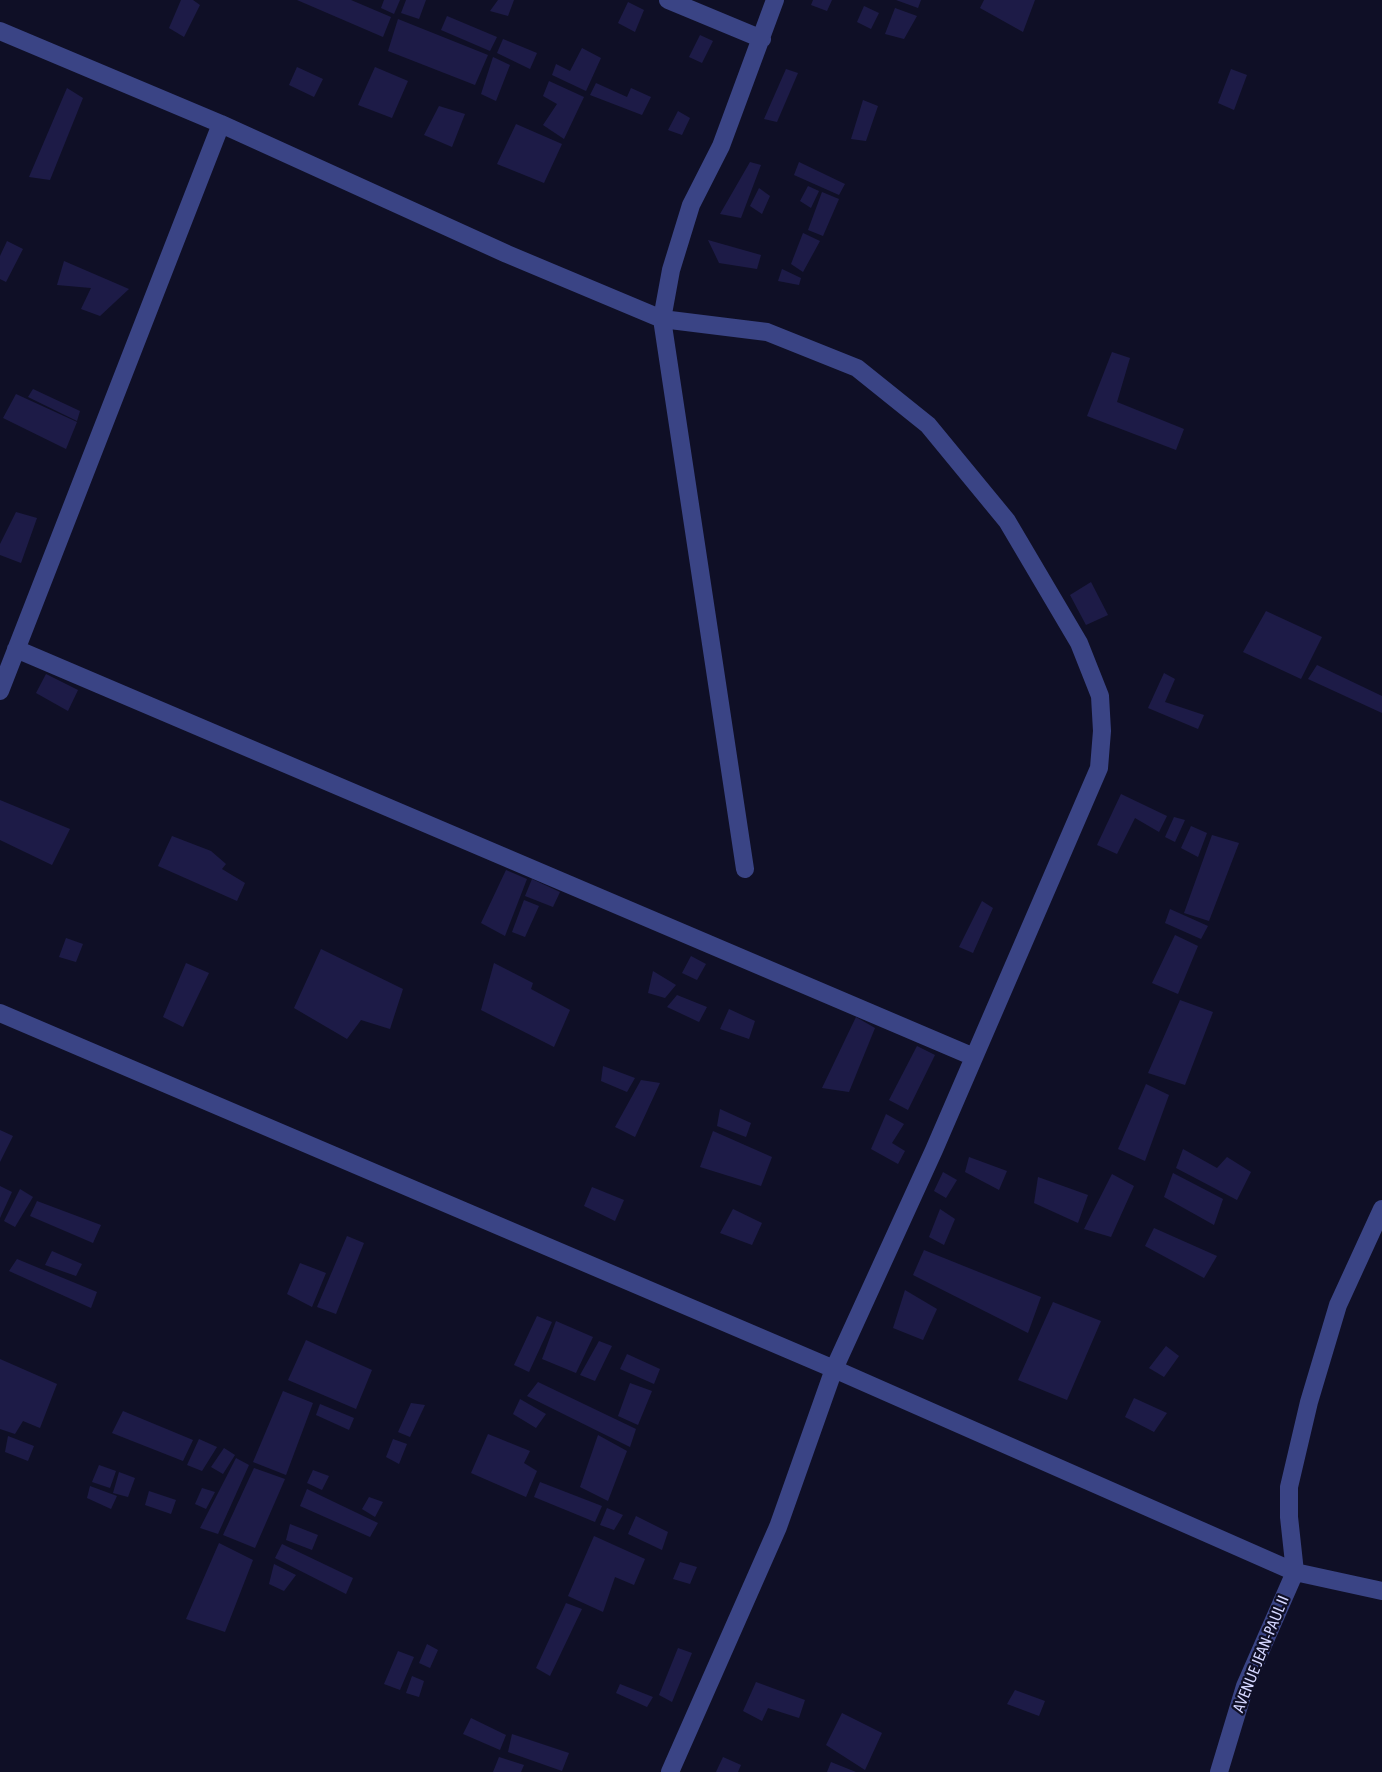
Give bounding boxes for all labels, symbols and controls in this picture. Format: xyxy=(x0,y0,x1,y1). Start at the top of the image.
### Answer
street label: AVENUE JEAN-PAUL II xyxy=(1229,1593,1293,1715)

